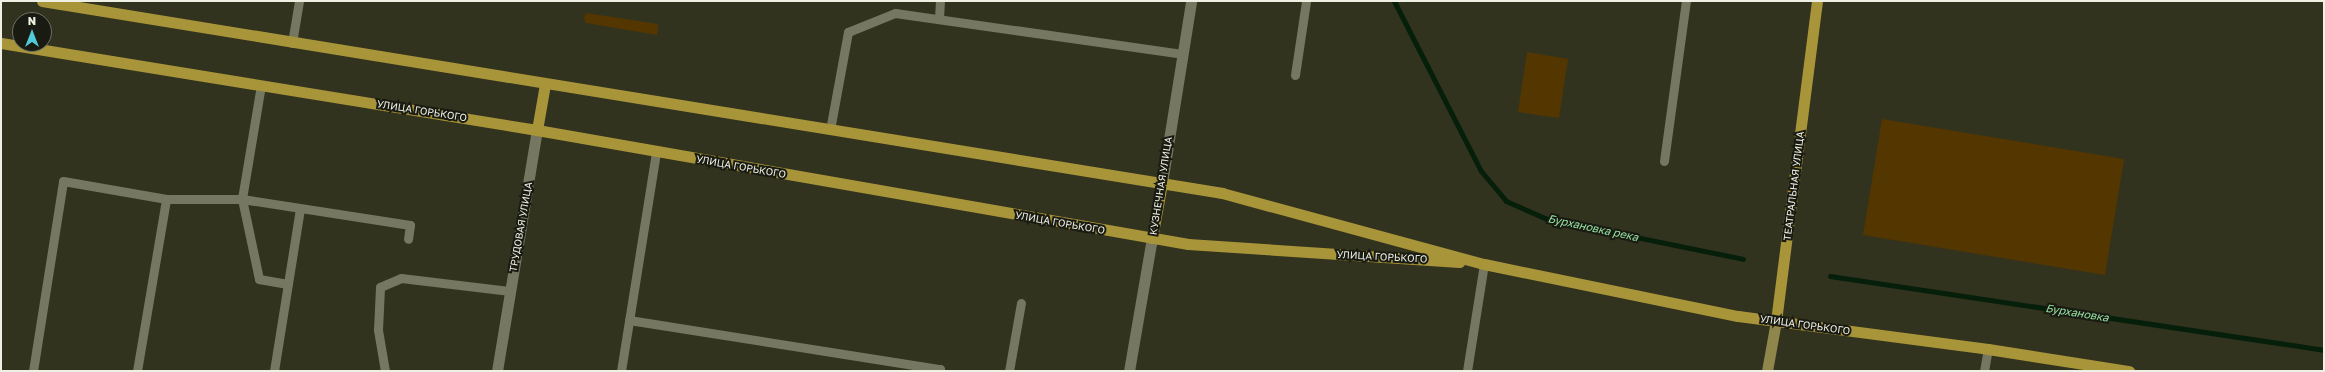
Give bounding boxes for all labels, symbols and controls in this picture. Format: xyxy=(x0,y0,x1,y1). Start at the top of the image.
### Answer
north arrow xyxy=(12,12,52,52)
text: N xyxy=(28,14,36,27)
street label: УЛИЦА ГОРЬКОГО xyxy=(376,98,468,124)
street label: ТЕАТРАЛЬНАЯ УЛИЦА xyxy=(1781,131,1807,241)
street label: КУЗНЕЧНАЯ УЛИЦА xyxy=(1147,136,1175,236)
street label: УЛИЦА ГОРЬКОГО xyxy=(695,153,787,181)
street label: ТРУДОВАЯ УЛИЦА xyxy=(507,181,535,273)
street label: УЛИЦА ГОРЬКОГО xyxy=(1014,209,1106,237)
water label: Бурхановка река xyxy=(1547,212,1639,244)
street label: УЛИЦА ГОРЬКОГО xyxy=(1336,249,1428,265)
water label: Бурхановка xyxy=(2044,301,2110,325)
street label: УЛИЦА ГОРЬКОГО xyxy=(1759,313,1851,337)

